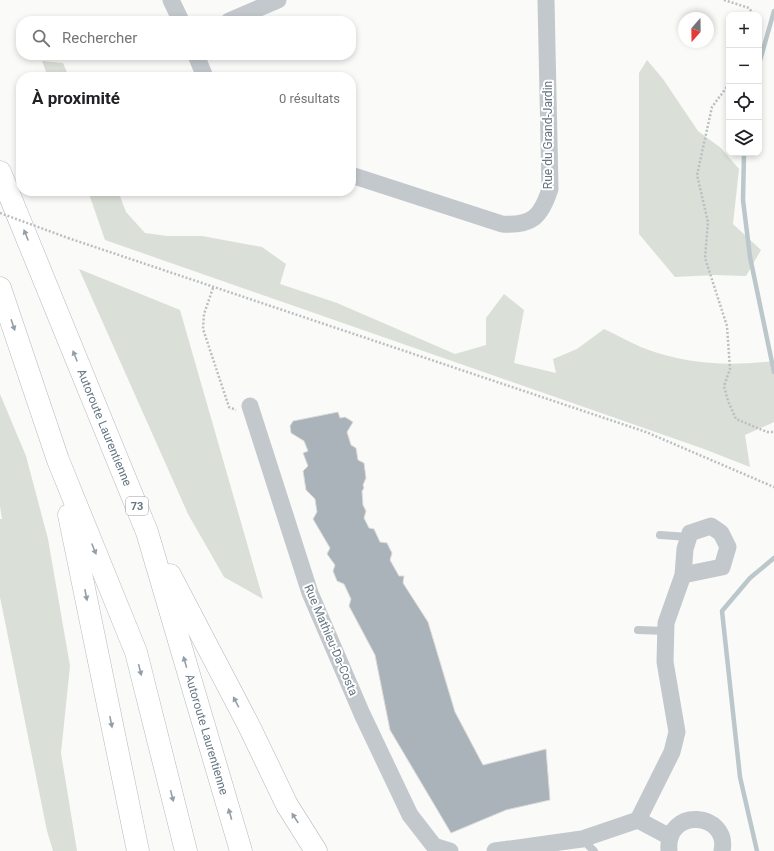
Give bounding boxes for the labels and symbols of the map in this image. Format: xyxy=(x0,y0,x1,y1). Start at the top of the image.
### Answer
north arrow xyxy=(678,12,714,48)
street label: Rue du Grand-Jardin xyxy=(541,81,555,189)
one-way arrow xyxy=(23,230,29,241)
one-way arrow xyxy=(10,319,16,331)
one-way arrow xyxy=(72,349,78,361)
street label: Autoroute Laurentienne xyxy=(74,367,134,488)
road number: 73 xyxy=(126,497,148,515)
one-way arrow xyxy=(91,543,97,554)
street label: Rue Mathieu-Da-Costa xyxy=(301,582,361,698)
one-way arrow xyxy=(83,589,89,601)
one-way arrow xyxy=(182,656,188,668)
one-way arrow xyxy=(137,664,143,676)
street label: Autoroute Laurentienne xyxy=(182,672,231,797)
one-way arrow xyxy=(233,697,240,708)
one-way arrow xyxy=(109,716,115,728)
one-way arrow xyxy=(169,790,175,802)
one-way arrow xyxy=(227,807,233,819)
one-way arrow xyxy=(291,813,299,823)

